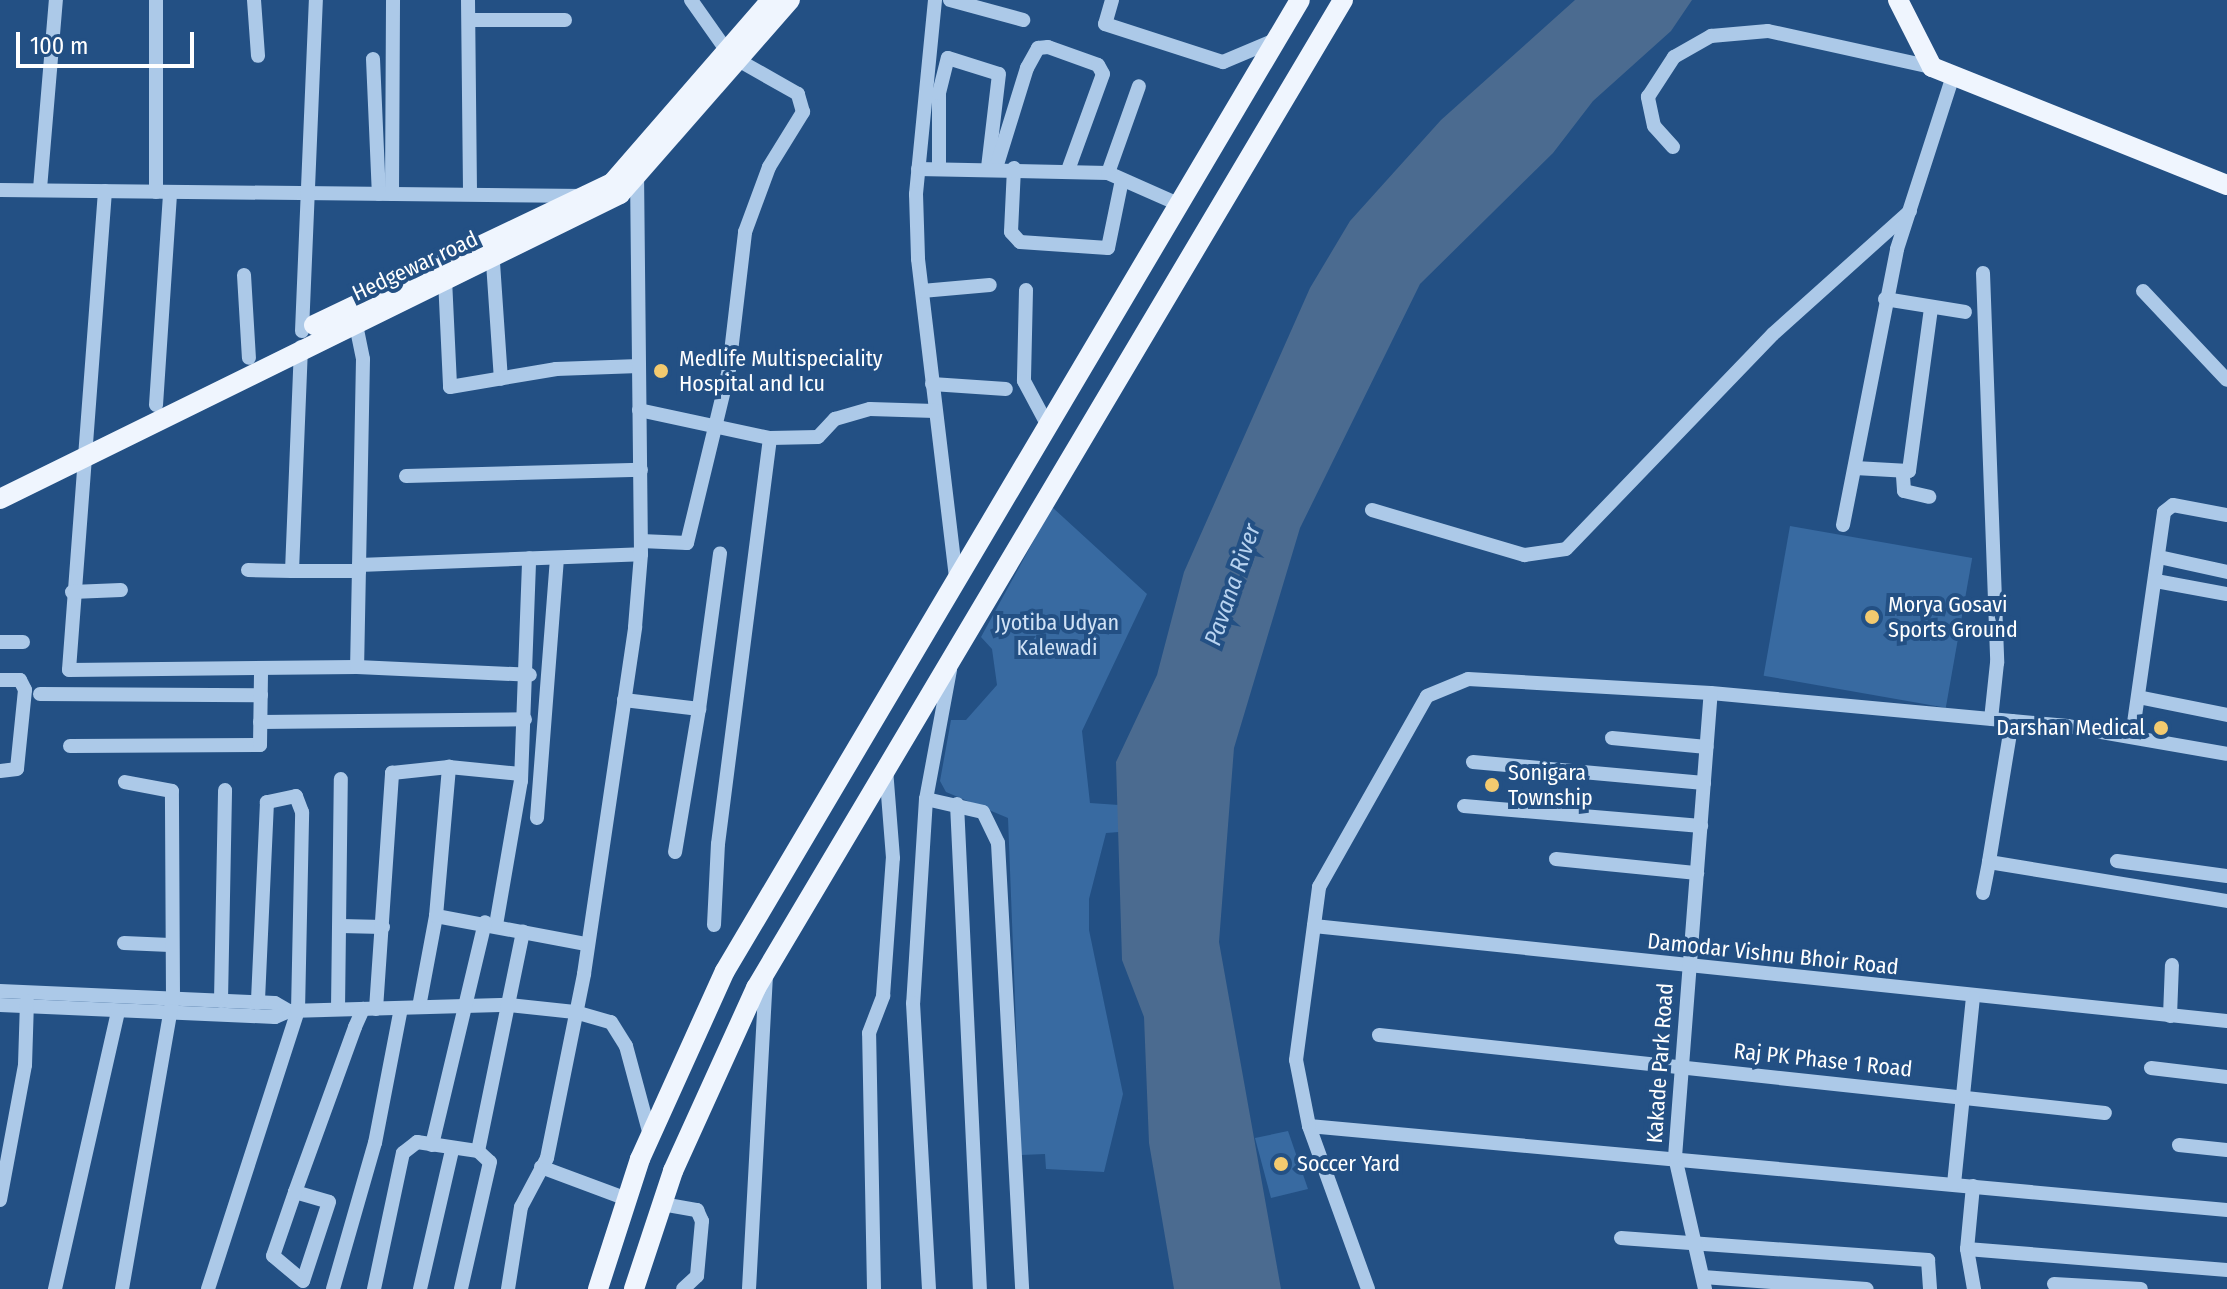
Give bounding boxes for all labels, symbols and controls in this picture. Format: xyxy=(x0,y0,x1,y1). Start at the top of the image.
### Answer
scale bar xyxy=(20,16,198,66)
text: 100 m xyxy=(30,32,88,60)
street label: Hedgewar road xyxy=(348,225,482,307)
place label: Medlife Multispeciality Hospital and Icu xyxy=(679,345,883,396)
marker: Medlife Multispeciality Hospital and Icu xyxy=(650,360,672,382)
water label: Pavana River xyxy=(1199,520,1267,650)
place label: Morya Gosavi Sports Ground xyxy=(1888,591,2018,642)
marker: Morya Gosavi Sports Ground xyxy=(1863,608,1881,626)
park label: Jyotiba Udyan Kalewadi xyxy=(995,609,1119,660)
place label: Darshan Medical xyxy=(1996,715,2145,741)
marker: Darshan Medical xyxy=(2152,719,2170,737)
place label: Sonigara Township xyxy=(1508,759,1593,810)
marker: Sonigara Township xyxy=(1483,776,1501,794)
street label: Damodar Vishnu Bhoir Road xyxy=(1646,928,1900,980)
street label: Kakade Park Road xyxy=(1641,982,1679,1144)
street label: Raj PK Phase 1 Road xyxy=(1732,1037,1914,1083)
place label: Soccer Yard xyxy=(1297,1151,1400,1177)
marker: Soccer Yard xyxy=(1272,1155,1290,1173)

